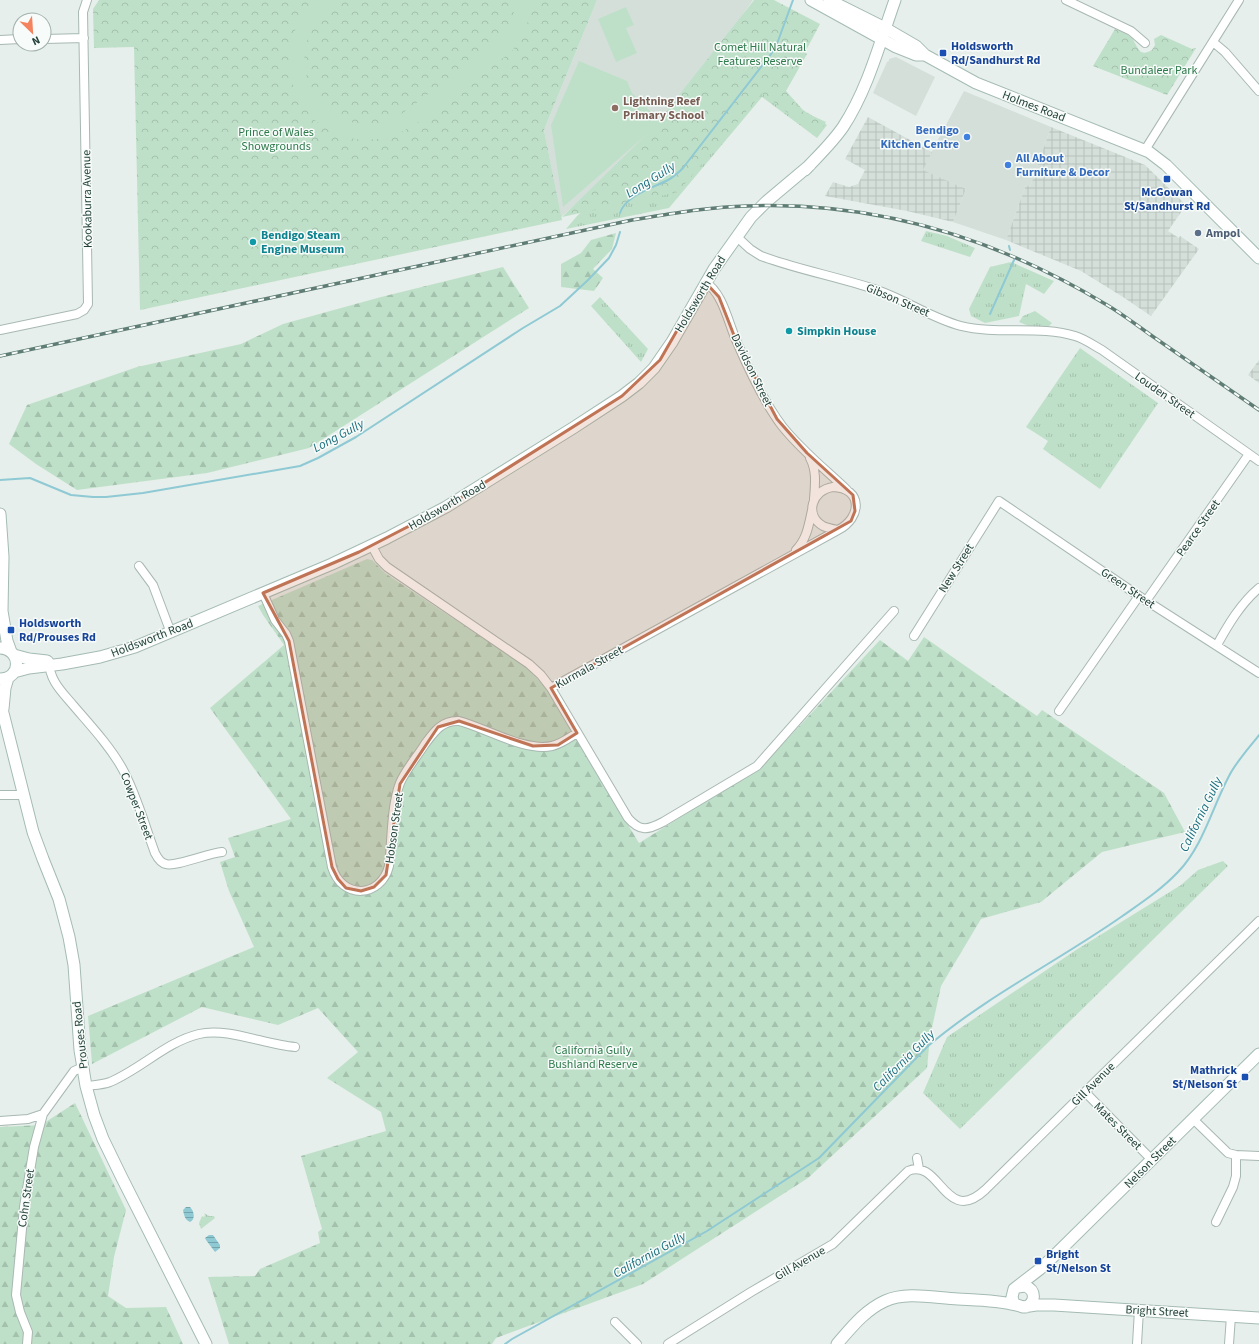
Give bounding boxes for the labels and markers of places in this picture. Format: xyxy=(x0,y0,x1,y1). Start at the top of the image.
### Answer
place label: Holdsworth Rd/Sandhurst Rd xyxy=(951,38,1041,69)
marker: Holdsworth Rd/Sandhurst Rd xyxy=(938,48,948,58)
place label: Lightning Reef Primary School xyxy=(623,93,705,124)
marker: Lightning Reef Primary School xyxy=(610,103,620,113)
place label: Bendigo Kitchen Centre xyxy=(880,122,959,153)
marker: Bendigo Kitchen Centre xyxy=(962,132,972,142)
place label: All About Furniture & Decor xyxy=(1015,150,1110,181)
marker: All About Furniture & Decor xyxy=(1003,160,1013,170)
marker: McGowan St/Sandhurst Rd xyxy=(1162,174,1172,184)
place label: McGowan St/Sandhurst Rd xyxy=(1124,184,1210,215)
place label: Ampol xyxy=(1205,225,1241,242)
place label: Bendigo Steam Engine Museum xyxy=(261,227,344,258)
marker: Ampol xyxy=(1193,228,1203,238)
marker: Bendigo Steam Engine Museum xyxy=(248,237,258,247)
place label: Simpkin House xyxy=(797,323,876,340)
marker: Simpkin House xyxy=(784,326,794,336)
place label: Holdsworth Rd/Prouses Rd xyxy=(19,615,96,646)
marker: Holdsworth Rd/Prouses Rd xyxy=(6,625,16,635)
place label: Mathrick St/Nelson St xyxy=(1172,1062,1237,1093)
marker: Mathrick St/Nelson St xyxy=(1240,1072,1250,1082)
place label: Bright St/Nelson St xyxy=(1046,1246,1111,1277)
marker: Bright St/Nelson St xyxy=(1033,1256,1043,1266)

